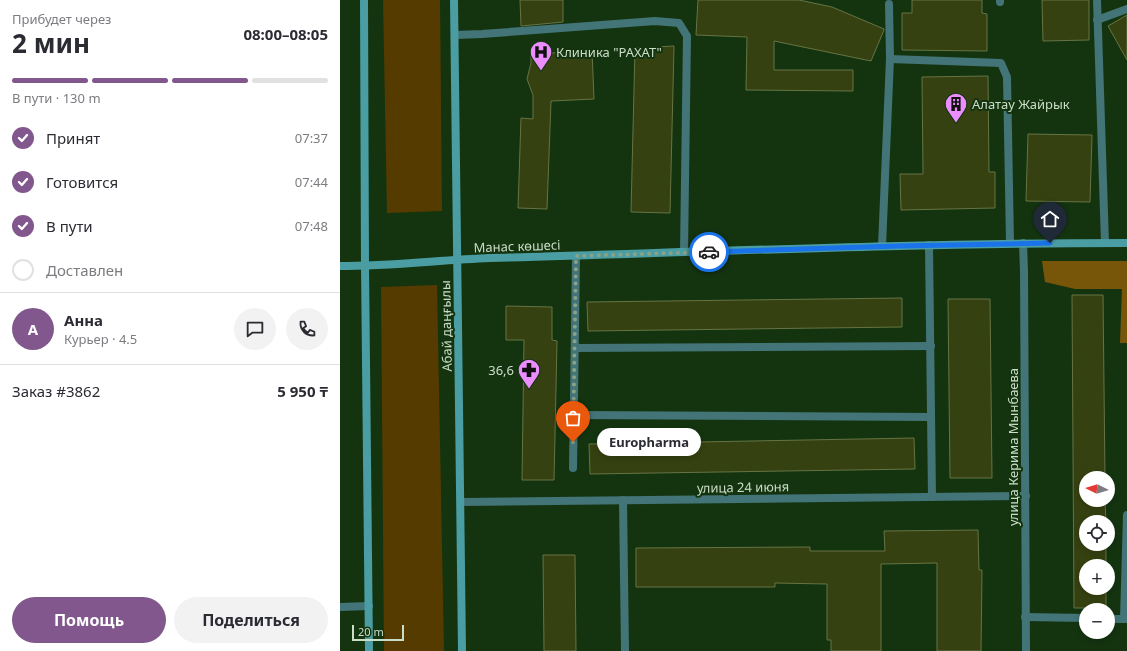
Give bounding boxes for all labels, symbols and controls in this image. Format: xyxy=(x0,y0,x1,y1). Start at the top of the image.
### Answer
text: Прибудет через xyxy=(12,10,111,28)
text: 08:00–08:05 xyxy=(243,24,328,44)
text: 2 мин xyxy=(12,25,90,61)
hospital icon: Клиника "РАХАТ" xyxy=(528,39,554,72)
place label: Клиника "РАХАТ" xyxy=(556,43,662,61)
text: В пути · 130 m xyxy=(12,89,101,107)
building icon: Алатау Жайрык xyxy=(943,91,969,124)
place label: Алатау Жайрык xyxy=(972,95,1070,113)
icon: check xyxy=(12,127,34,149)
text: Принят xyxy=(46,128,100,148)
text: 07:37 xyxy=(295,129,328,147)
icon: check xyxy=(12,171,34,193)
text: Готовится xyxy=(46,172,118,192)
text: 07:44 xyxy=(295,173,328,191)
pin xyxy=(1033,202,1067,243)
icon: home xyxy=(1039,208,1061,230)
icon: check xyxy=(12,215,34,237)
text: В пути xyxy=(46,216,93,236)
text: 07:48 xyxy=(295,217,328,235)
courier xyxy=(689,232,729,272)
street label: Манас көшесі xyxy=(473,235,561,257)
icon: car xyxy=(698,241,720,263)
text: Доставлен xyxy=(46,260,123,280)
street label: Абай даңғылы xyxy=(436,280,456,372)
button: chat xyxy=(234,308,276,350)
button: phone xyxy=(286,308,328,350)
text: Анна xyxy=(64,310,103,330)
text: А xyxy=(28,319,38,339)
text: Курьер · 4.5 xyxy=(64,330,137,348)
pharmacy icon: 36,6 xyxy=(516,357,542,390)
place label: 36,6 xyxy=(488,361,514,379)
street label: улица Керима Мынбаева xyxy=(1004,368,1022,526)
text: Заказ #3862 xyxy=(12,381,100,401)
text: 5 950 ₸ xyxy=(277,381,328,401)
pin xyxy=(556,401,590,442)
icon: bag xyxy=(562,407,584,429)
callout: Europharma xyxy=(597,428,701,456)
text: Europharma xyxy=(609,433,689,451)
north arrow xyxy=(1079,471,1115,507)
map controls xyxy=(1079,471,1115,639)
street label: улица 24 июня xyxy=(697,477,789,497)
button: locate xyxy=(1079,515,1115,551)
button: + xyxy=(1079,559,1115,595)
button: Помощь xyxy=(12,597,166,643)
button: Поделиться xyxy=(174,597,328,643)
button: − xyxy=(1079,603,1115,639)
scale bar xyxy=(352,623,404,642)
text: 20 m xyxy=(358,624,384,639)

